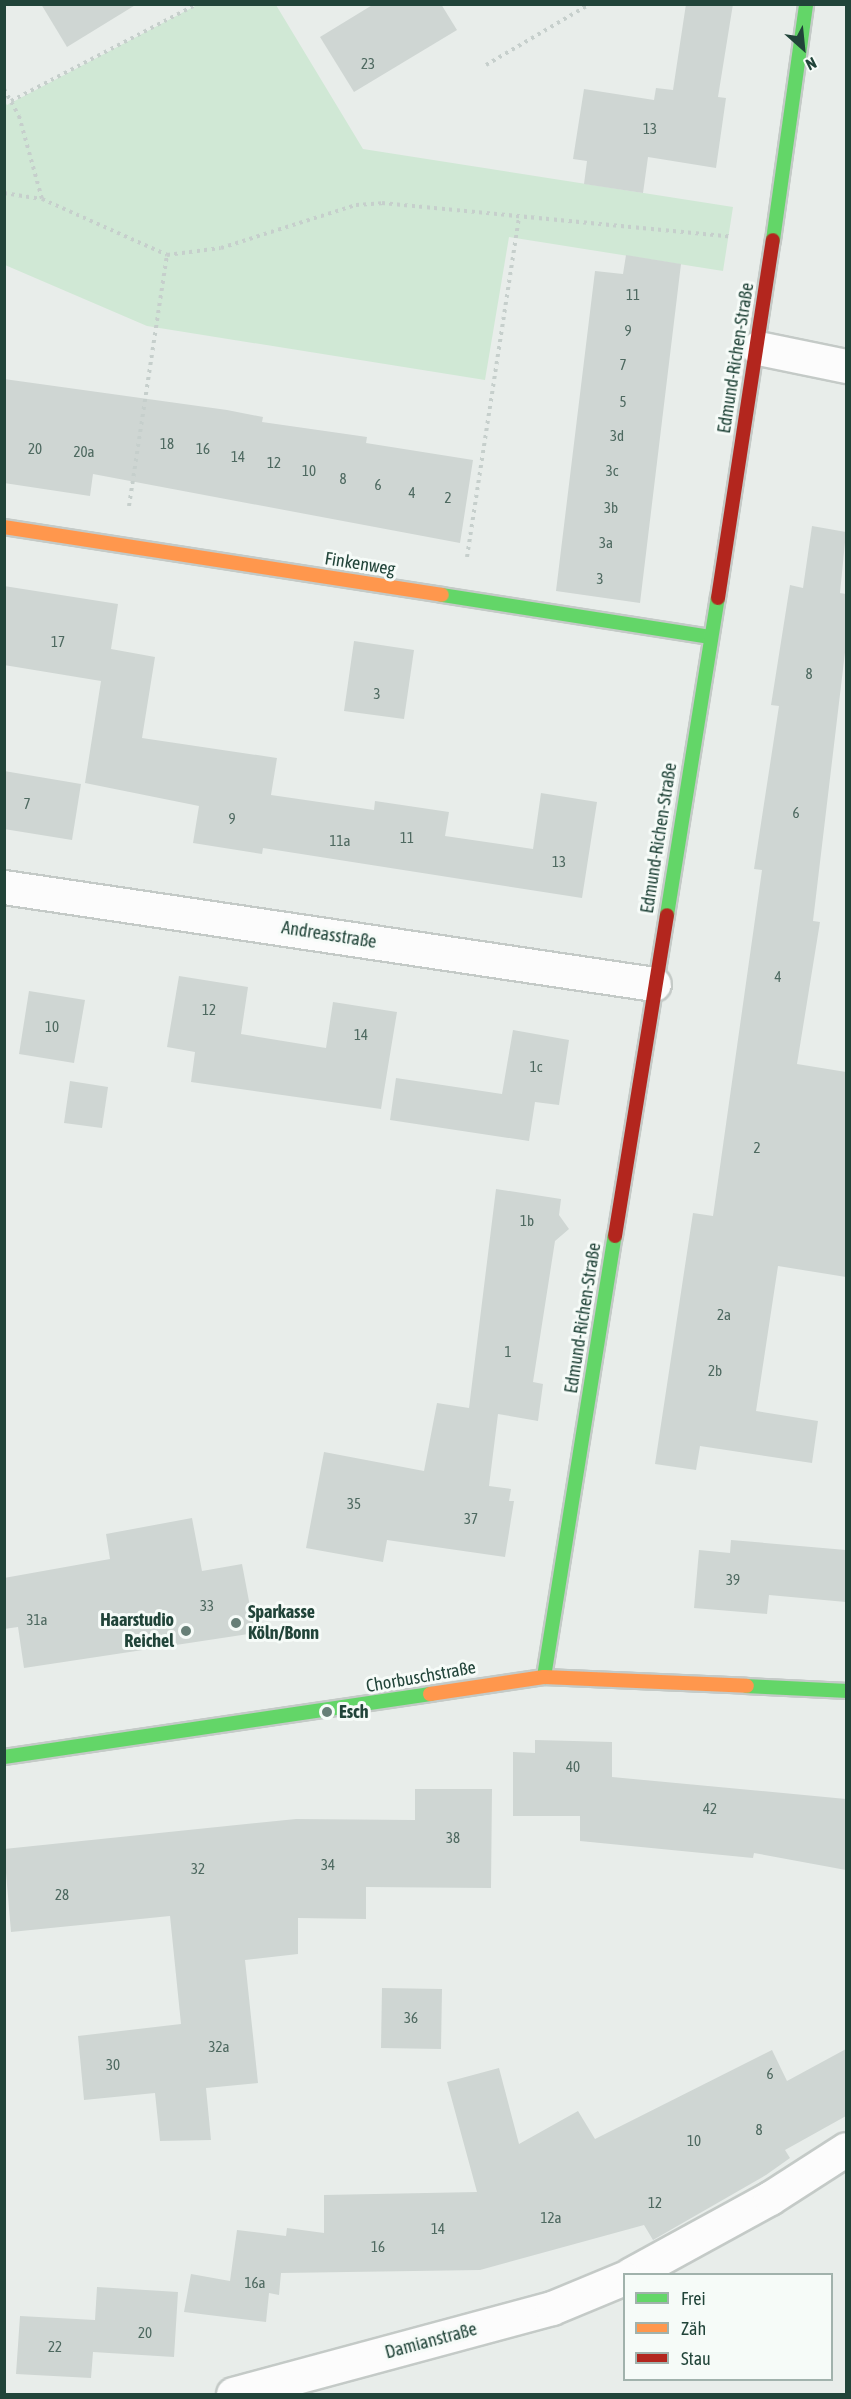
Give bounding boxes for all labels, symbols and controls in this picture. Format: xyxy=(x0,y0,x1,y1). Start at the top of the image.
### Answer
north arrow xyxy=(773,18,833,78)
text: N xyxy=(803,54,819,74)
house number: 23 xyxy=(361,55,375,73)
house number: 13 xyxy=(643,120,657,138)
street label: Edmund-Richen-Straße xyxy=(713,281,759,435)
house number: 11 xyxy=(626,286,640,304)
house number: 9 xyxy=(624,322,632,340)
house number: 7 xyxy=(619,356,627,374)
house number: 5 xyxy=(619,393,627,411)
house number: 3d xyxy=(610,427,624,445)
house number: 18 xyxy=(160,435,174,453)
house number: 20 xyxy=(28,440,42,458)
house number: 16 xyxy=(196,440,210,458)
house number: 20a xyxy=(73,443,95,461)
house number: 14 xyxy=(231,448,245,466)
house number: 12 xyxy=(267,454,281,472)
house number: 10 xyxy=(302,462,316,480)
house number: 3c xyxy=(606,462,618,480)
house number: 8 xyxy=(339,470,347,488)
house number: 6 xyxy=(374,476,382,494)
house number: 4 xyxy=(408,484,416,502)
house number: 2 xyxy=(444,489,452,507)
house number: 3b xyxy=(604,499,618,517)
house number: 3a xyxy=(599,534,613,552)
street label: Finkenweg xyxy=(323,548,397,580)
house number: 3 xyxy=(596,570,604,588)
house number: 17 xyxy=(51,633,65,651)
house number: 8 xyxy=(805,665,813,683)
house number: 3 xyxy=(373,685,381,703)
street label: Edmund-Richen-Straße xyxy=(636,761,682,915)
house number: 7 xyxy=(23,795,31,813)
house number: 6 xyxy=(792,804,800,822)
house number: 9 xyxy=(228,810,236,828)
house number: 11 xyxy=(400,829,414,847)
house number: 11a xyxy=(329,832,351,850)
house number: 13 xyxy=(552,853,566,871)
street label: Andreasstraße xyxy=(280,917,378,953)
house number: 4 xyxy=(774,968,782,986)
house number: 12 xyxy=(202,1001,216,1019)
house number: 10 xyxy=(45,1018,59,1036)
house number: 14 xyxy=(354,1026,368,1044)
house number: 1c xyxy=(530,1058,542,1076)
house number: 2 xyxy=(753,1139,761,1157)
house number: 1b xyxy=(520,1212,534,1230)
street label: Edmund-Richen-Straße xyxy=(560,1241,606,1395)
house number: 2a xyxy=(717,1306,731,1324)
house number: 1 xyxy=(504,1343,512,1361)
house number: 2b xyxy=(708,1362,722,1380)
house number: 35 xyxy=(347,1495,361,1513)
house number: 37 xyxy=(464,1510,478,1528)
house number: 39 xyxy=(726,1571,740,1589)
house number: 33 xyxy=(200,1597,214,1615)
place label: Sparkasse Köln/Bonn xyxy=(248,1602,319,1644)
place label: Haarstudio Reichel xyxy=(100,1610,174,1652)
house number: 31a xyxy=(26,1611,48,1629)
marker: Sparkasse Köln/Bonn xyxy=(229,1616,243,1630)
marker: Haarstudio Reichel xyxy=(179,1624,193,1638)
street label: Chorbuschstraße xyxy=(364,1657,478,1697)
place label: Esch xyxy=(339,1701,368,1723)
marker: Esch xyxy=(320,1705,334,1719)
house number: 40 xyxy=(566,1758,580,1776)
house number: 42 xyxy=(703,1800,717,1818)
house number: 38 xyxy=(446,1829,460,1847)
house number: 34 xyxy=(321,1856,335,1874)
house number: 32 xyxy=(191,1860,205,1878)
house number: 28 xyxy=(55,1886,69,1904)
house number: 36 xyxy=(404,2009,418,2027)
house number: 32a xyxy=(208,2038,230,2056)
house number: 30 xyxy=(106,2056,120,2074)
house number: 6 xyxy=(766,2065,774,2083)
house number: 8 xyxy=(755,2121,763,2139)
house number: 10 xyxy=(687,2132,701,2150)
house number: 12 xyxy=(648,2194,662,2212)
house number: 12a xyxy=(540,2209,562,2227)
house number: 14 xyxy=(431,2220,445,2238)
house number: 16 xyxy=(371,2238,385,2256)
legend xyxy=(623,2273,833,2381)
house number: 16a xyxy=(244,2274,266,2292)
text: Frei xyxy=(681,2288,706,2309)
street label: Damianstraße xyxy=(383,2318,479,2364)
text: Zäh xyxy=(681,2318,706,2339)
house number: 20 xyxy=(138,2324,152,2342)
house number: 22 xyxy=(48,2338,62,2356)
text: Stau xyxy=(681,2348,711,2369)

